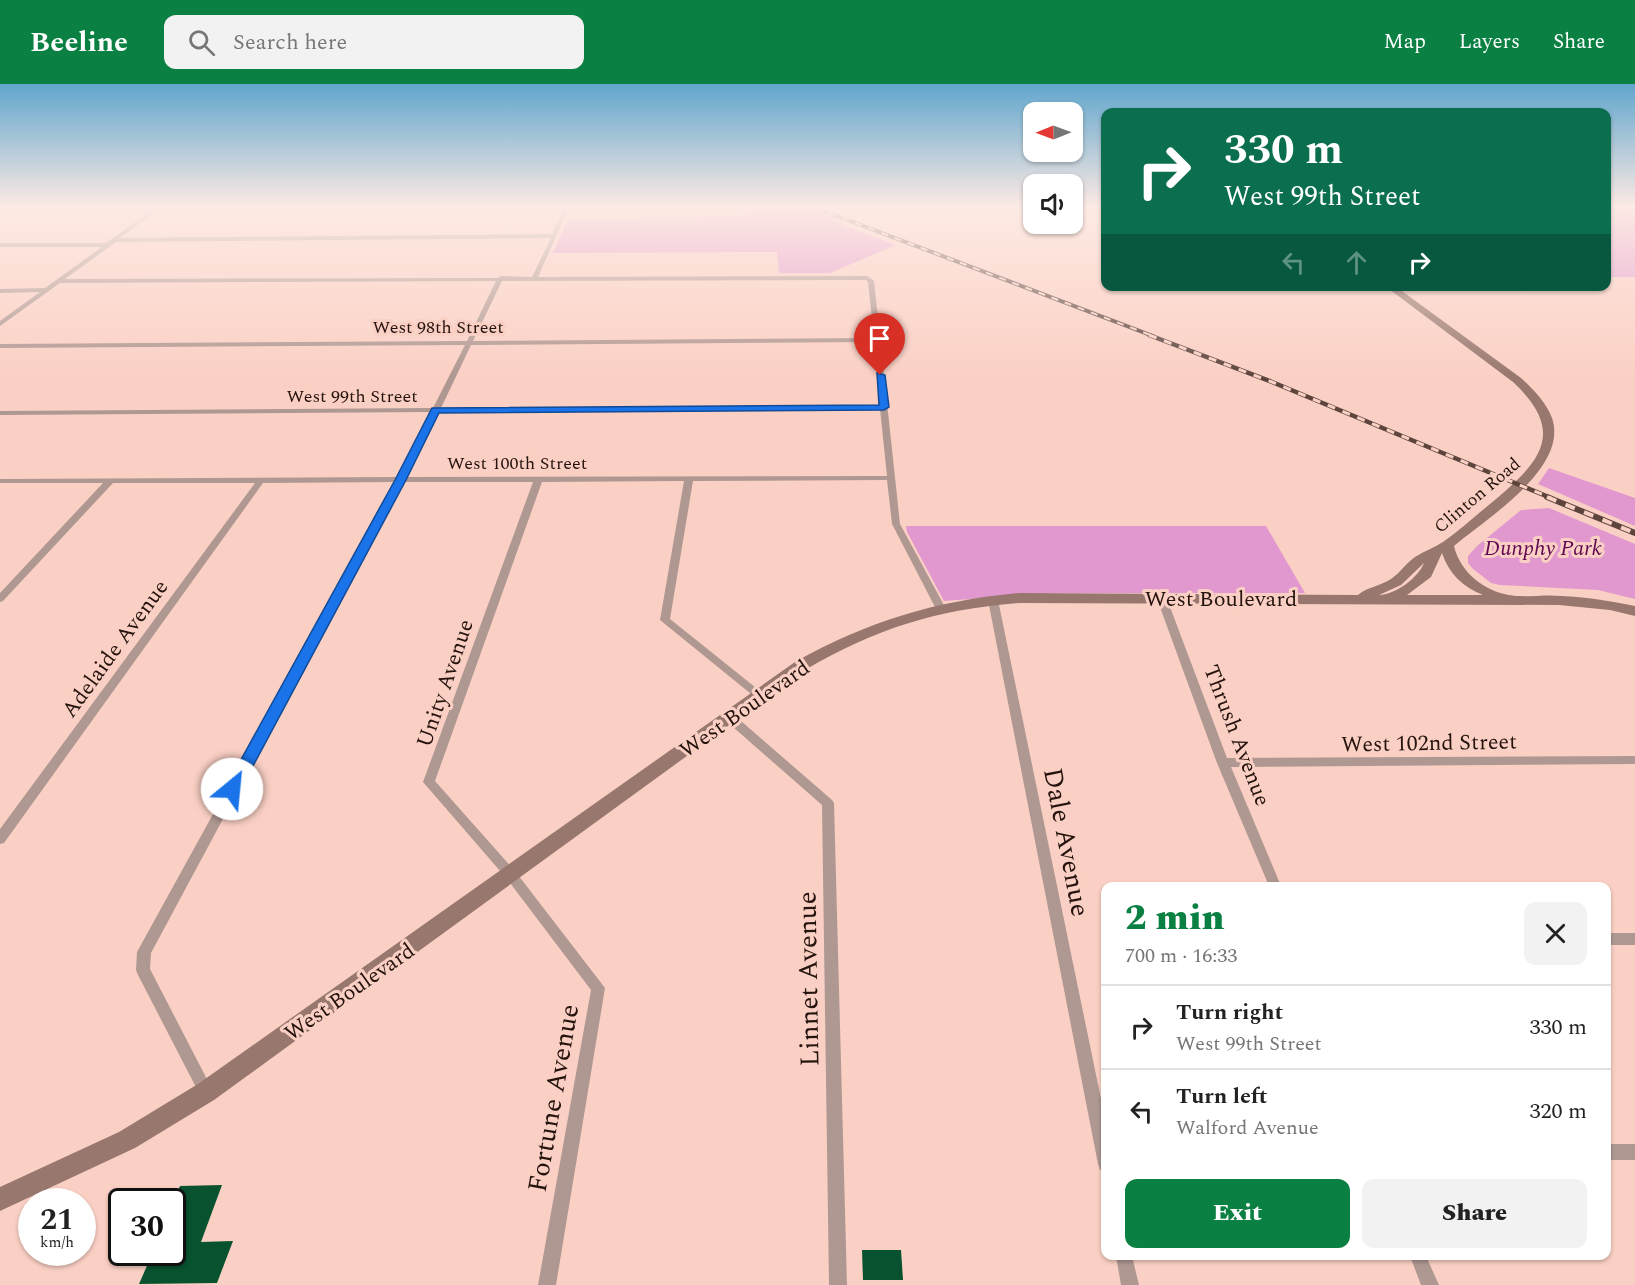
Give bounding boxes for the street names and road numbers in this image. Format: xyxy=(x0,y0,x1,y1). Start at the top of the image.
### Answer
street label: West 98th Street xyxy=(372,314,504,341)
street label: West 99th Street xyxy=(286,383,418,410)
street label: West 100th Street xyxy=(447,450,587,477)
street label: Clinton Road xyxy=(1428,451,1527,540)
street label: Adelaide Avenue xyxy=(54,573,177,725)
street label: West Boulevard xyxy=(1145,583,1297,616)
street label: Unity Avenue xyxy=(408,615,483,752)
street label: West Boulevard xyxy=(673,652,817,767)
street label: Thrush Avenue xyxy=(1194,660,1279,811)
street label: West 102nd Street xyxy=(1341,725,1517,762)
street label: Dale Avenue xyxy=(1031,764,1101,920)
street label: Linnet Avenue xyxy=(786,891,832,1067)
street label: West Boulevard xyxy=(278,935,422,1050)
street label: Fortune Avenue xyxy=(517,1001,591,1196)

